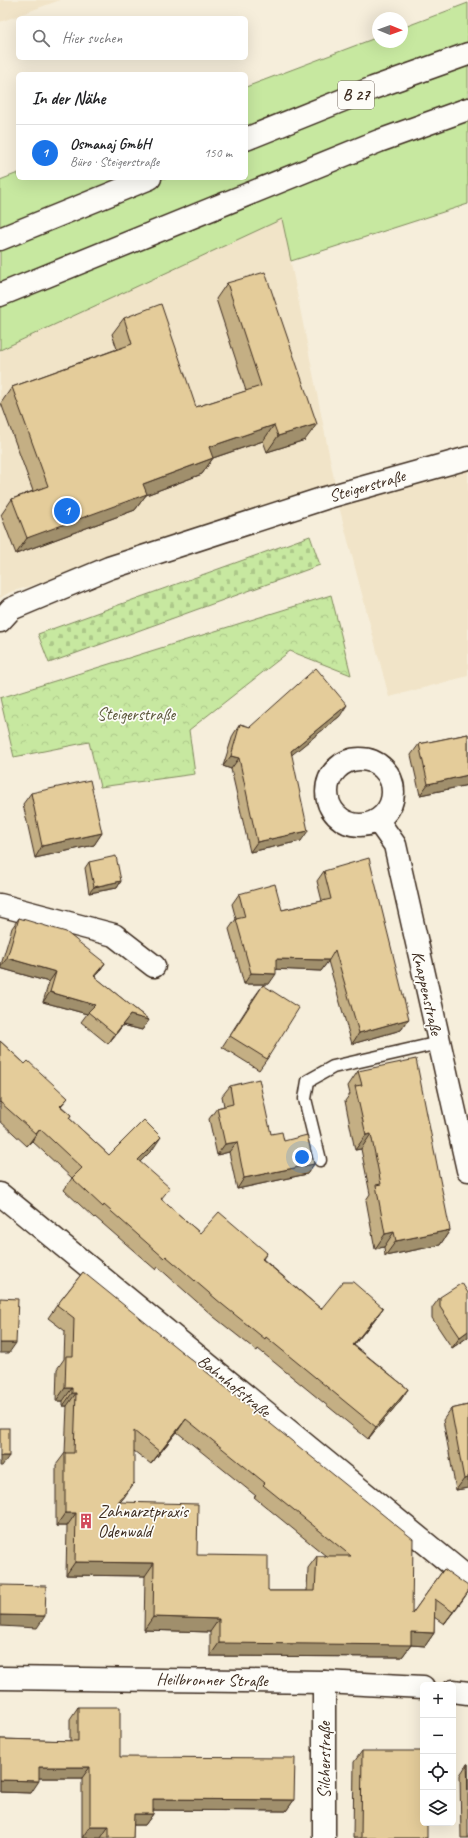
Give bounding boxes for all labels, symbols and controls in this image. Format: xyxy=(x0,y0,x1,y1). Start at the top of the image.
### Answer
north arrow xyxy=(372,12,408,48)
search box xyxy=(16,16,248,60)
icon: search xyxy=(30,27,52,49)
text: Hier suchen xyxy=(62,29,122,48)
road number: B 27 xyxy=(338,81,374,109)
text: In der Nähe xyxy=(32,88,105,109)
text: Osmanaj GmbH xyxy=(70,135,151,154)
text: 1 xyxy=(42,145,48,161)
text: 150 m xyxy=(204,145,232,161)
text: Büro · Steigerstraße xyxy=(70,154,159,170)
street label: Steigerstraße xyxy=(327,465,409,507)
pin: 1 xyxy=(54,496,80,526)
park label: Steigerstraße xyxy=(97,704,176,725)
street label: Knappenstraße xyxy=(407,949,447,1039)
your location xyxy=(292,1147,312,1167)
street label: Bahnhofstraße xyxy=(193,1350,276,1423)
place label: Zahnarztpraxis Odenwald xyxy=(98,1501,190,1542)
building icon: Zahnarztpraxis Odenwald xyxy=(77,1512,95,1530)
street label: Heilbronner Straße xyxy=(156,1669,269,1691)
map controls xyxy=(420,1682,456,1826)
button: + xyxy=(420,1682,456,1718)
button: − xyxy=(420,1718,456,1754)
street label: Silcherstraße xyxy=(314,1720,335,1798)
button: locate xyxy=(420,1754,456,1790)
button: layers xyxy=(420,1790,456,1826)

